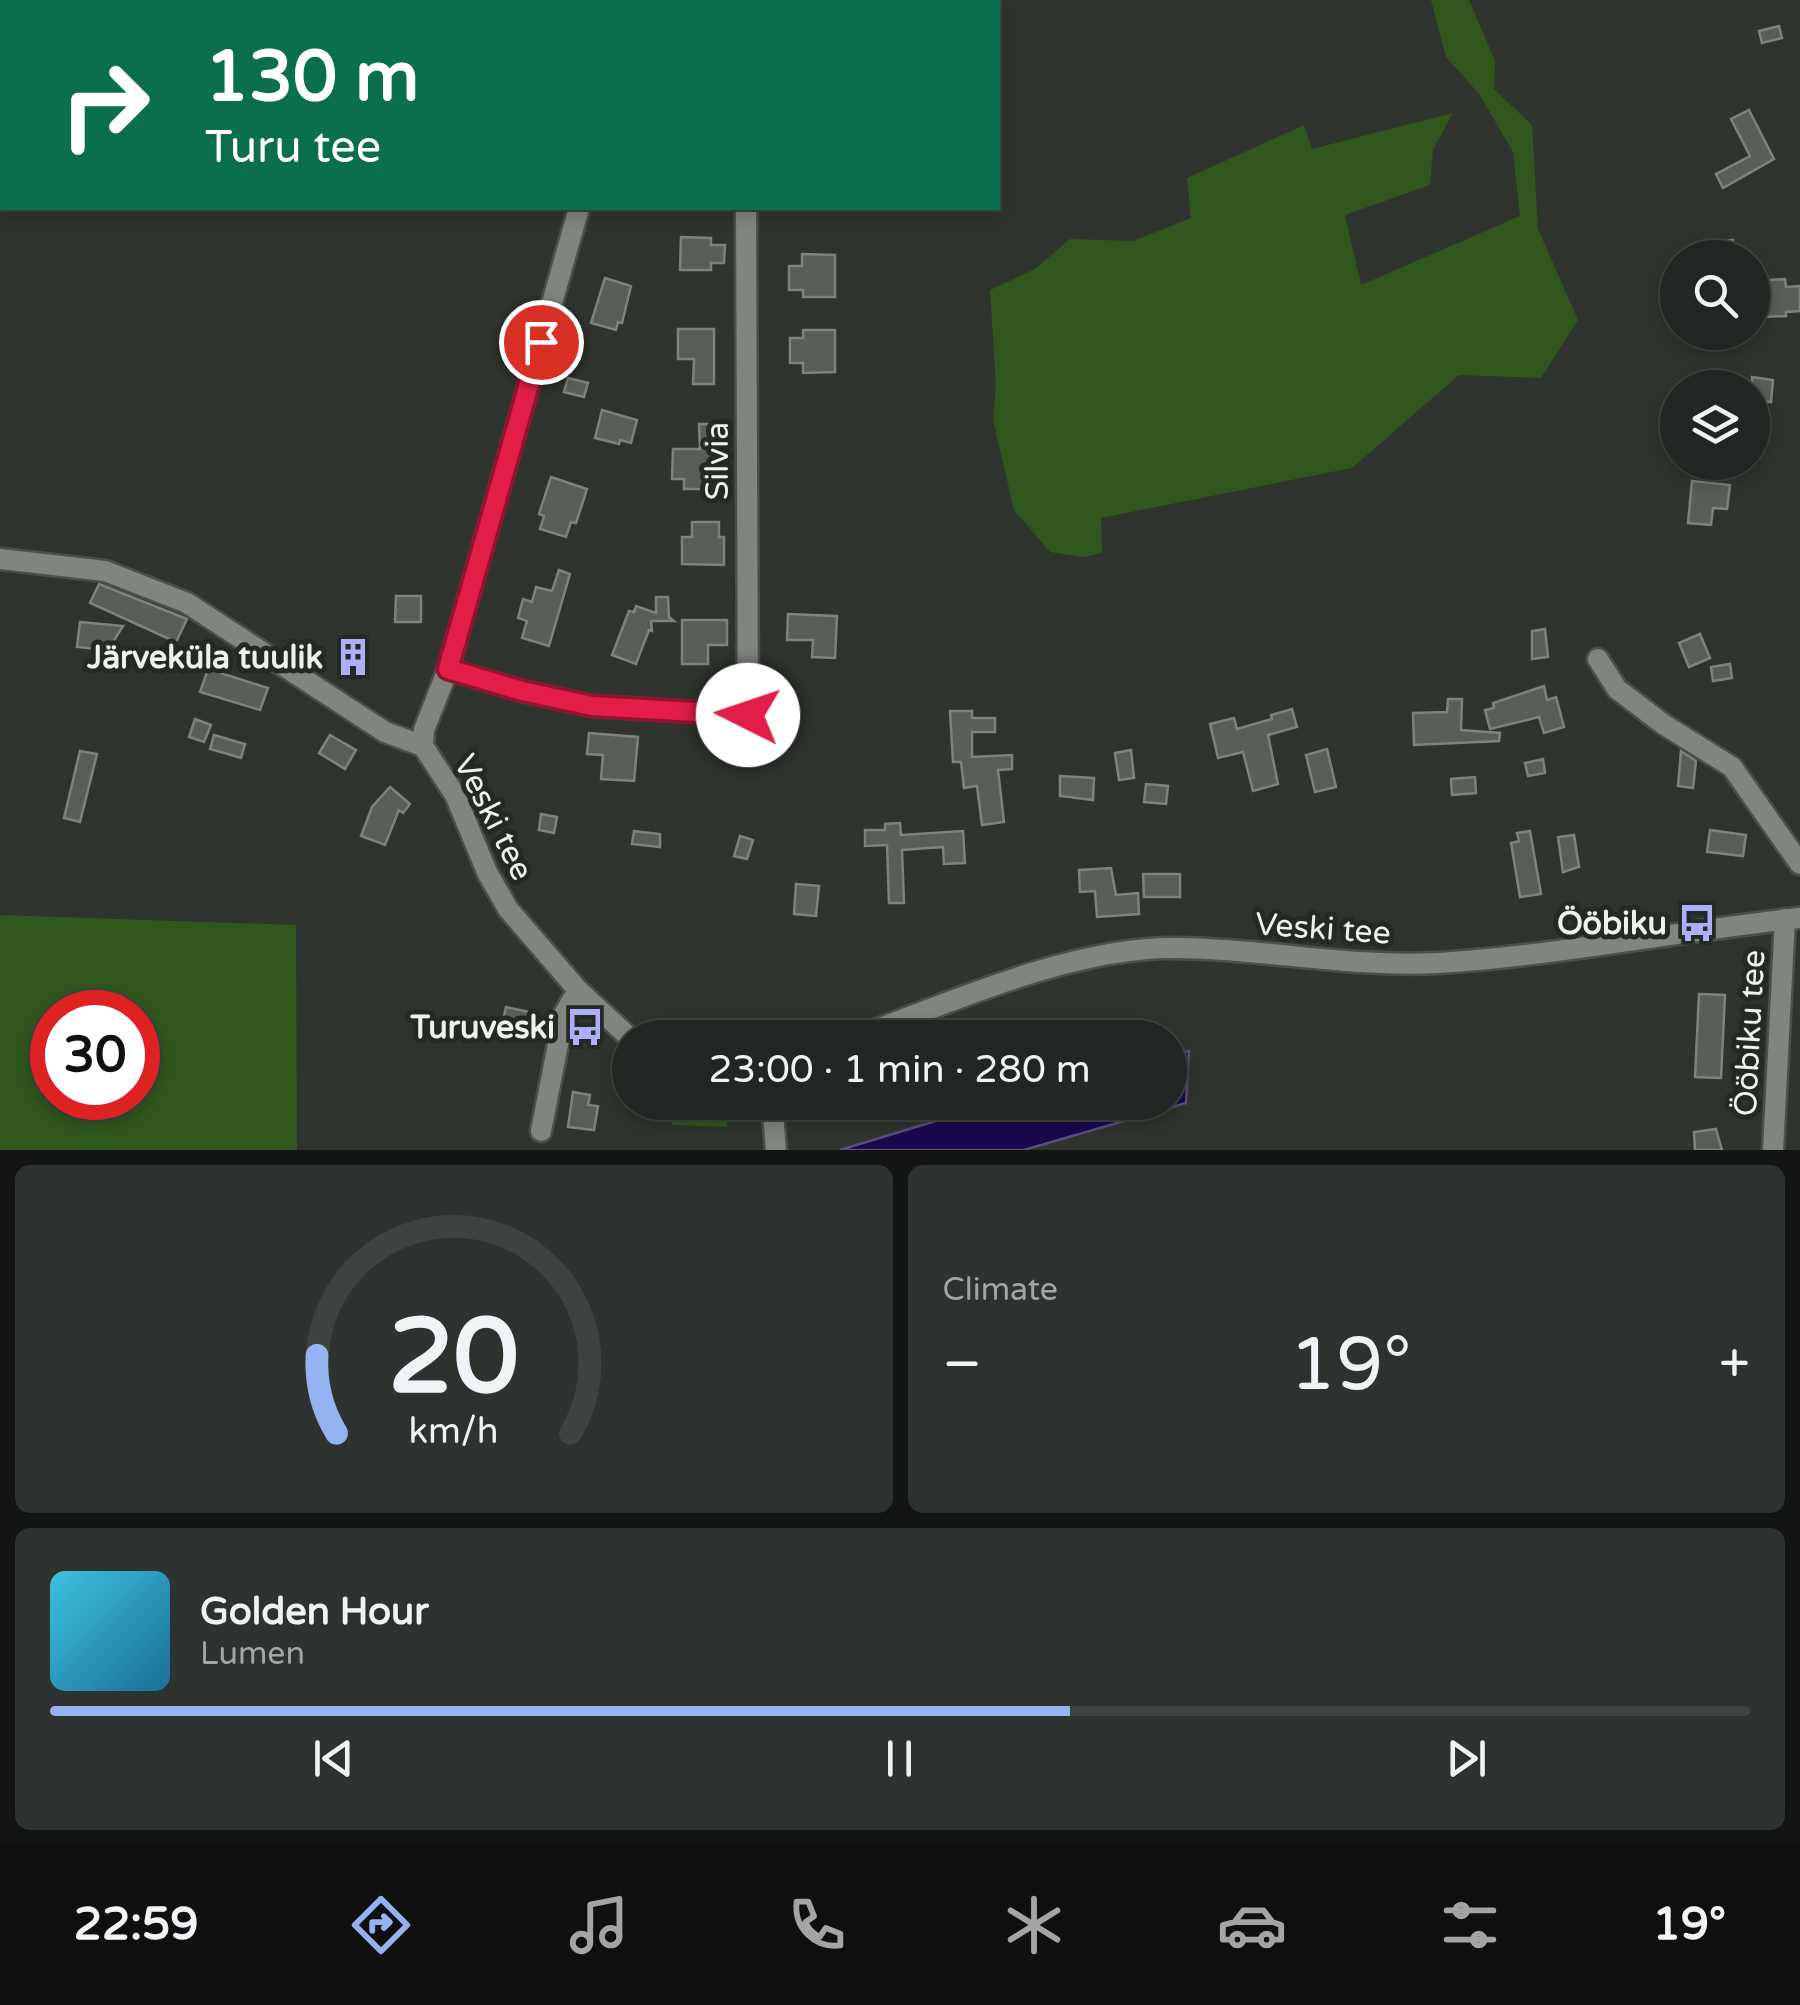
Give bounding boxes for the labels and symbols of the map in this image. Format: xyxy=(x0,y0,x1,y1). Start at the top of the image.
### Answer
pin xyxy=(499,300,584,385)
street label: Silvia xyxy=(699,422,737,500)
building icon: Järveküla tuulik xyxy=(332,636,374,678)
place label: Järveküla tuulik xyxy=(86,639,323,677)
position arrow xyxy=(696,663,800,767)
street label: Veski tee xyxy=(445,748,541,887)
bus stop icon: Ööbiku xyxy=(1676,902,1718,944)
street label: Veski tee xyxy=(1254,905,1392,953)
place label: Ööbiku xyxy=(1557,905,1667,943)
street label: Ööbiku tee xyxy=(1727,949,1773,1117)
speed limit sign: 30 xyxy=(30,990,160,1120)
bus stop icon: Turuveski xyxy=(564,1006,606,1048)
place label: Turuveski xyxy=(410,1009,555,1047)

